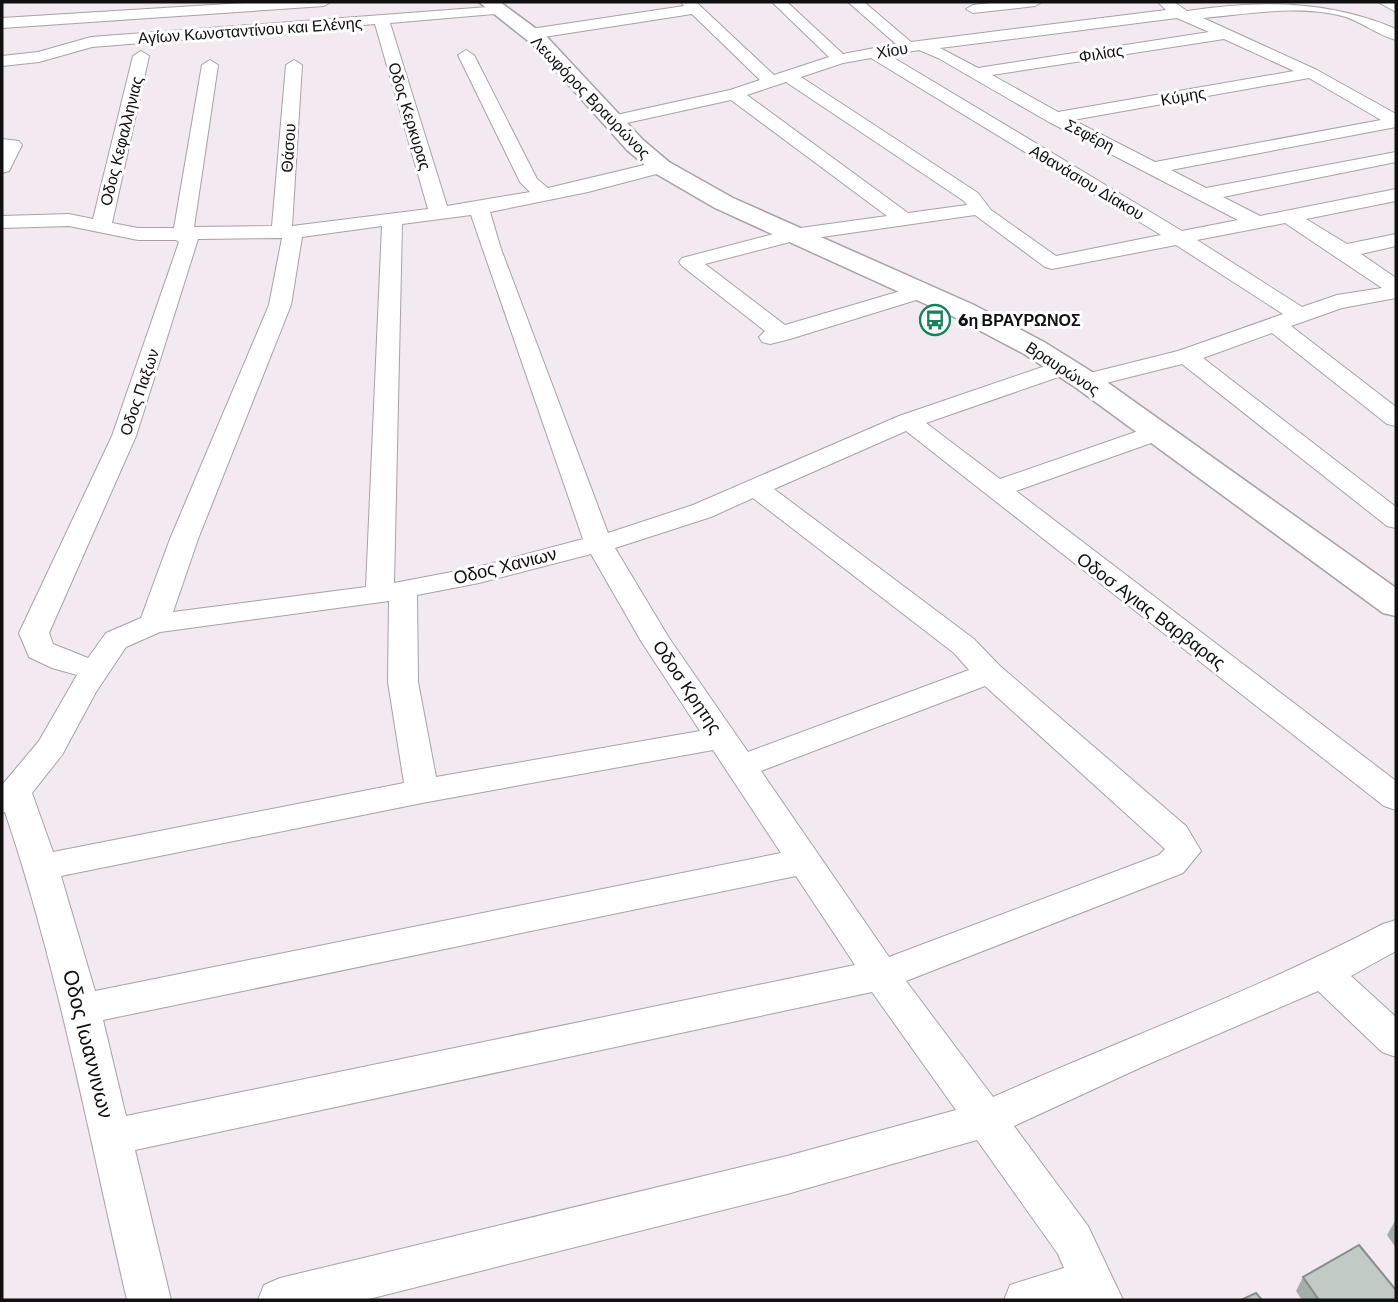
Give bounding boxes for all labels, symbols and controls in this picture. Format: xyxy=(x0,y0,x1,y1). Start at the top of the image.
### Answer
street label: Αγίων Κωνσταντίνου και Ελένης xyxy=(137,13,363,48)
street label: Λεωφόρος Βραυρώνος xyxy=(527,32,654,163)
street label: Χίου xyxy=(875,39,909,62)
street label: Φιλίας xyxy=(1077,41,1125,66)
street label: Οδος Κερκυρας xyxy=(384,60,435,173)
street label: Οδος Κεφαλληνιας xyxy=(96,74,147,208)
street label: Κύμης xyxy=(1159,83,1207,110)
street label: Σεφέρη xyxy=(1062,115,1117,156)
street label: Θάσου xyxy=(277,123,300,173)
street label: Αθανάσιου Δίακου xyxy=(1026,141,1147,224)
bus stop icon: 6η ΒΡΑΥΡΩΝΟΣ xyxy=(918,303,952,337)
place label: 6η ΒΡΑΥΡΩΝΟΣ xyxy=(958,311,1081,330)
street label: Βραυρώνος xyxy=(1022,338,1103,399)
street label: Οδος Παξων xyxy=(116,346,163,438)
street label: Οδος Χανιων xyxy=(451,543,559,589)
street label: Οδοσ Αγιας Βαρβαρας xyxy=(1072,548,1230,674)
street label: Οδοσ Κρητης xyxy=(648,636,726,738)
street label: Οδος Ιωαννινων xyxy=(58,967,119,1121)

